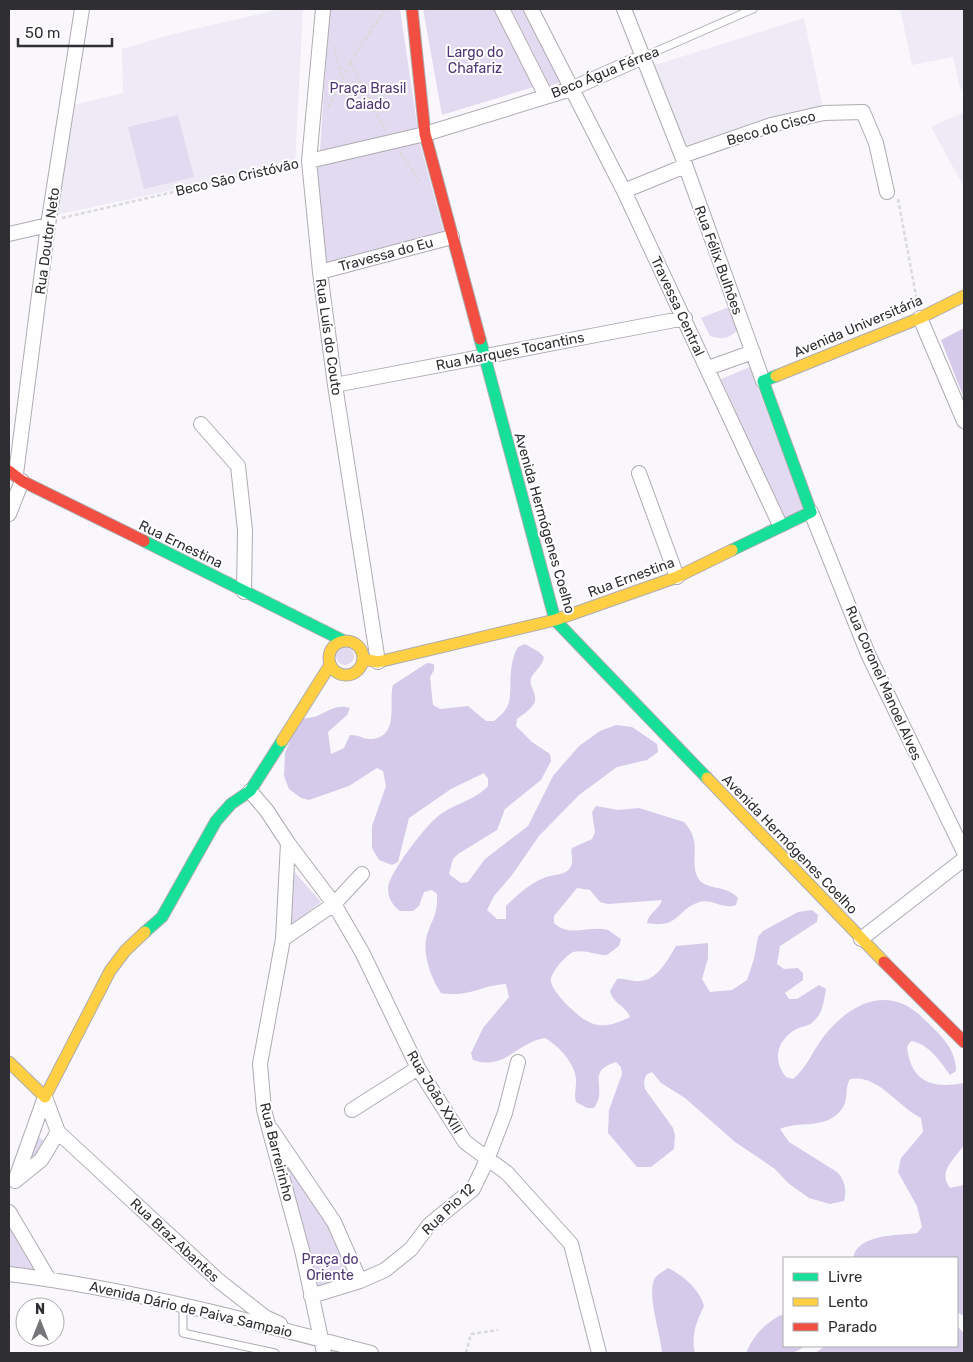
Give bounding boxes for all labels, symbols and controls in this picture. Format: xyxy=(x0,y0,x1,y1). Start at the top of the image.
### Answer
scale bar xyxy=(18,15,111,47)
text: 50 m xyxy=(25,24,60,42)
street label: Beco Água Férrea xyxy=(548,42,662,102)
park label: Largo do Chafariz xyxy=(447,44,503,77)
park label: Praça Brasil Caiado xyxy=(329,80,407,113)
street label: Beco do Cisco xyxy=(725,108,818,149)
street label: Beco São Cristóvão xyxy=(174,155,300,200)
street label: Rua Doutor Neto xyxy=(32,186,63,296)
street label: Rua Félix Bulhões xyxy=(691,203,746,317)
street label: Travessa do Eu xyxy=(337,234,435,275)
street label: Travessa Central xyxy=(647,254,708,359)
street label: Rua Luís do Couto xyxy=(312,278,345,397)
street label: Avenida Universitária xyxy=(791,292,925,361)
street label: Rua Marques Tocantins xyxy=(434,329,586,374)
street label: Avenida Hermógenes Coelho xyxy=(511,431,579,616)
street label: Rua Ernestina xyxy=(136,517,225,572)
street label: Rua Ernestina xyxy=(585,554,677,601)
street label: Rua Coronel Manoel Alves xyxy=(842,603,925,763)
street label: Avenida Hermógenes Coelho xyxy=(718,771,861,918)
street label: Rua João XXIII xyxy=(403,1048,466,1137)
street label: Rua Barreirinho xyxy=(256,1101,297,1203)
street label: Rua Pio 12 xyxy=(418,1180,478,1239)
street label: Rua Braz Abantes xyxy=(127,1195,223,1286)
park label: Praça do Oriente xyxy=(301,1251,359,1284)
legend xyxy=(783,1257,958,1347)
text: Livre xyxy=(828,1268,862,1286)
street label: Avenida Dário de Paiva Sampaio xyxy=(88,1278,294,1341)
text: Lento xyxy=(828,1293,868,1311)
north arrow xyxy=(15,1297,65,1347)
text: N xyxy=(35,1301,45,1318)
text: Parado xyxy=(828,1318,877,1336)

